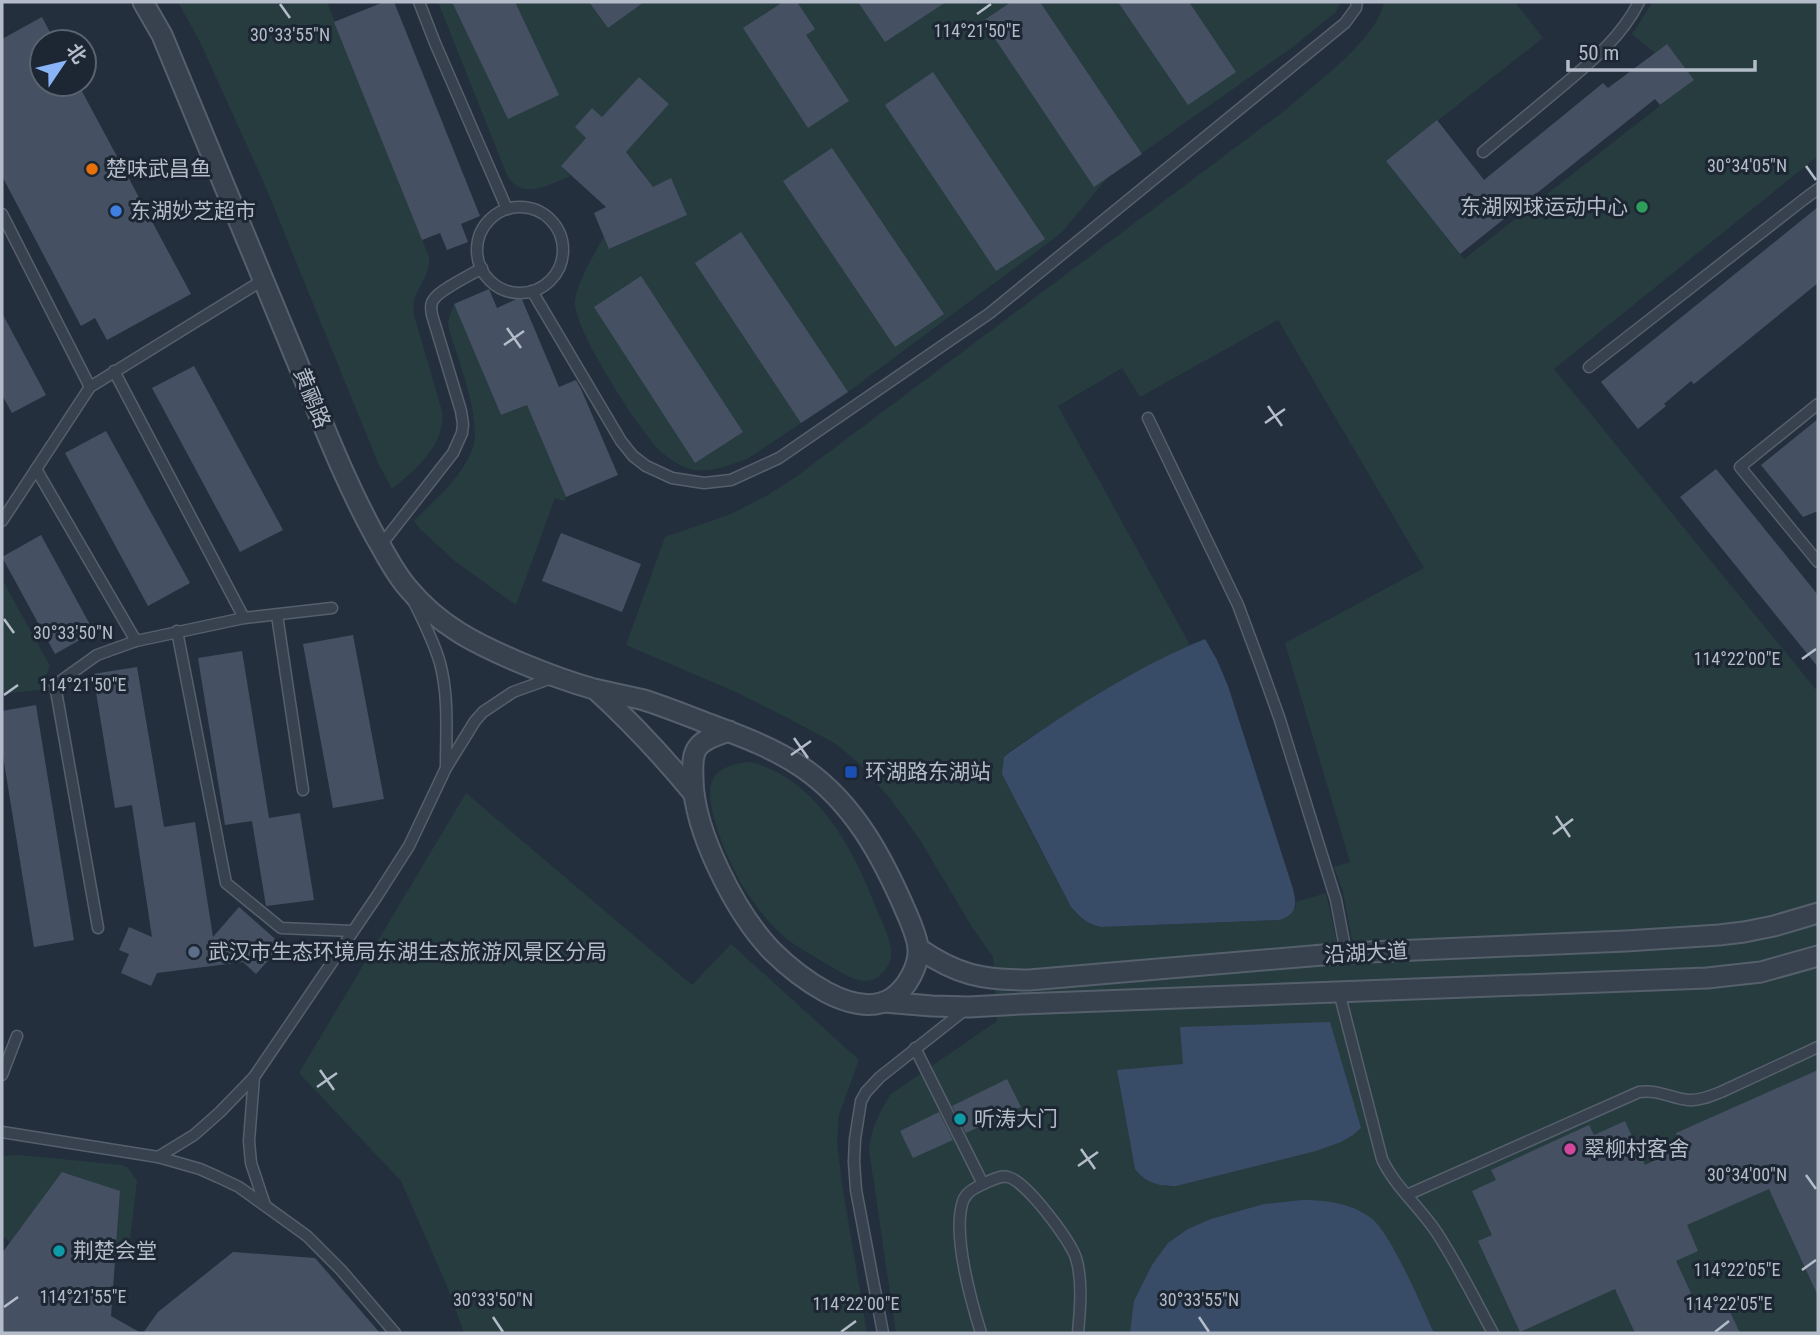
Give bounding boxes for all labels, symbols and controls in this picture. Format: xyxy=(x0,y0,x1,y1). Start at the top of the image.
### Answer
text: 114°21'50"E xyxy=(934,20,1020,41)
text: 30°33'55"N xyxy=(250,24,330,45)
north arrow xyxy=(28,28,98,98)
scale bar xyxy=(1568,28,1755,72)
text: 北 xyxy=(62,39,91,68)
text: 50 m xyxy=(1578,41,1619,65)
text: 30°34'05"N xyxy=(1707,155,1787,176)
place label: 楚味武昌鱼 xyxy=(106,157,211,181)
marker: 楚味武昌鱼 xyxy=(84,161,100,177)
place label: 东湖网球运动中心 xyxy=(1460,195,1628,219)
place label: 东湖妙芝超市 xyxy=(130,199,256,223)
marker: 东湖网球运动中心 xyxy=(1634,199,1650,215)
marker: 东湖妙芝超市 xyxy=(108,203,124,219)
street label: 黄鹂路 xyxy=(289,364,335,432)
text: 30°33'50"N xyxy=(33,622,113,643)
text: 114°22'00"E xyxy=(1694,648,1780,669)
text: 114°21'50"E xyxy=(40,674,126,695)
place label: 环湖路东湖站 xyxy=(865,760,991,784)
marker: 环湖路东湖站 xyxy=(843,764,859,780)
street label: 沿湖大道 xyxy=(1323,939,1409,967)
place label: 武汉市生态环境局东湖生态旅游风景区分局 xyxy=(208,940,607,964)
marker: 武汉市生态环境局东湖生态旅游风景区分局 xyxy=(186,944,202,960)
place label: 听涛大门 xyxy=(974,1107,1058,1131)
marker: 听涛大门 xyxy=(952,1111,968,1127)
place label: 翠柳村客舍 xyxy=(1584,1137,1689,1161)
marker: 翠柳村客舍 xyxy=(1562,1141,1578,1157)
text: 30°34'00"N xyxy=(1707,1164,1787,1185)
place label: 荆楚会堂 xyxy=(73,1239,157,1263)
marker: 荆楚会堂 xyxy=(51,1243,67,1259)
text: 114°22'05"E xyxy=(1694,1259,1780,1280)
text: 114°21'55"E xyxy=(40,1286,126,1307)
text: 30°33'50"N xyxy=(453,1289,533,1310)
text: 30°33'55"N xyxy=(1159,1289,1239,1310)
text: 114°22'00"E xyxy=(813,1293,899,1314)
text: 114°22'05"E xyxy=(1686,1293,1772,1314)

